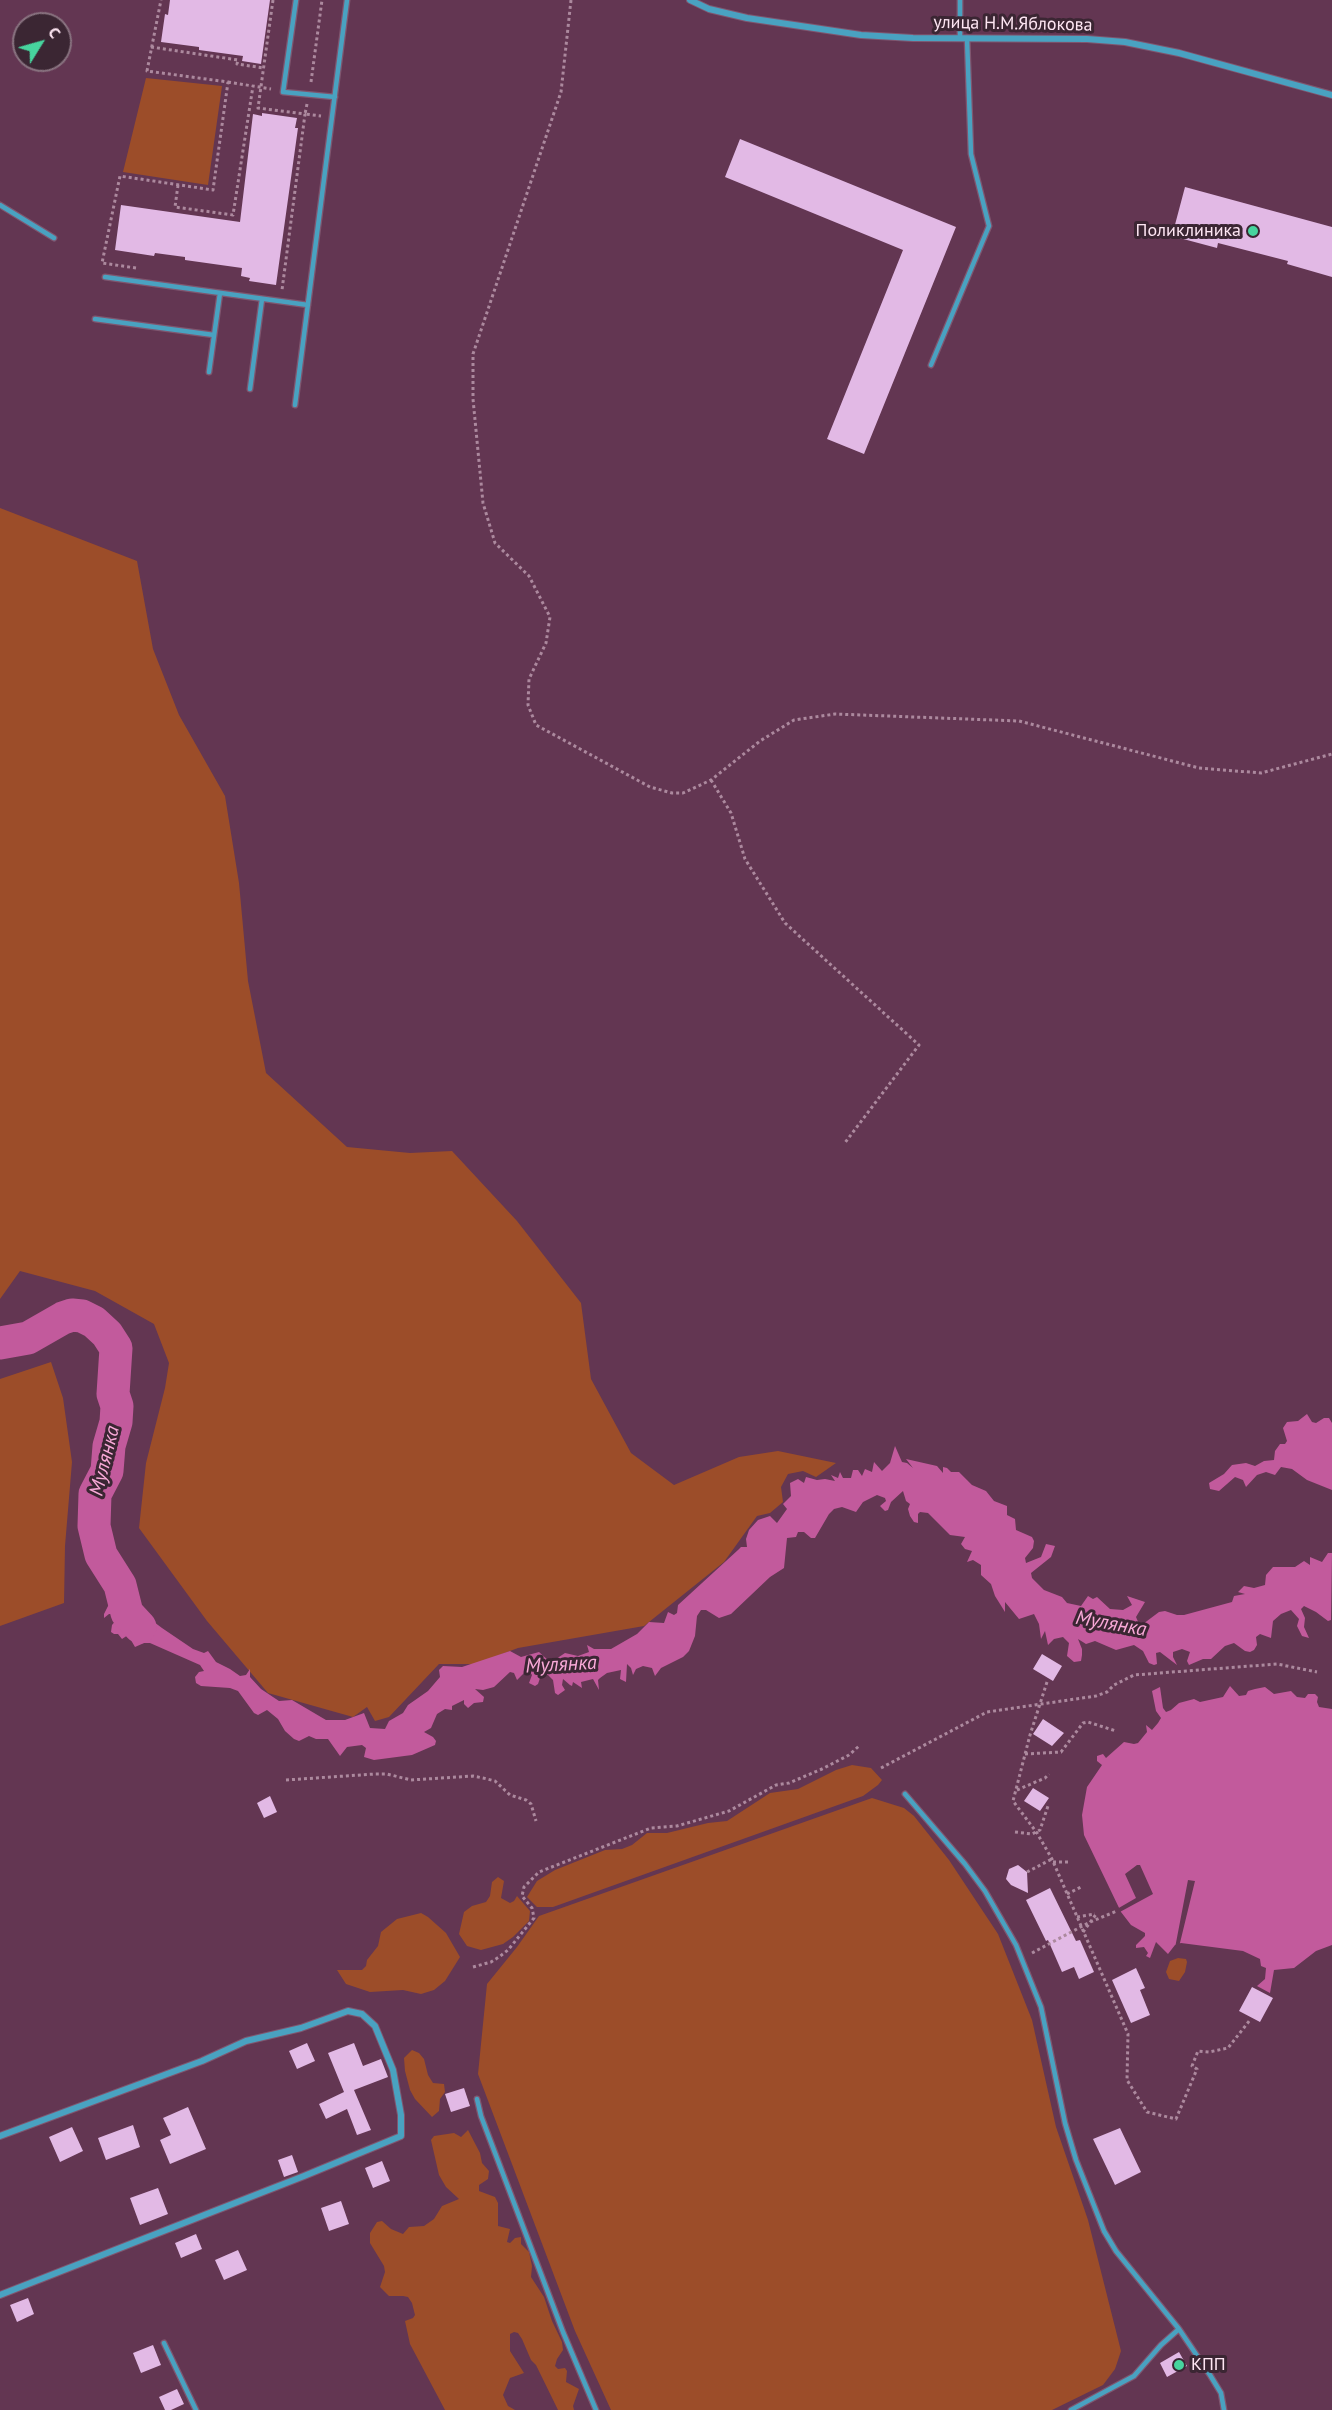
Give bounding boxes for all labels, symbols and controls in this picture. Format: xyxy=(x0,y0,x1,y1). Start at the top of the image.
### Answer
north arrow xyxy=(12,12,72,72)
street label: улица Н.М.Яблокова xyxy=(933,12,1093,36)
text: С xyxy=(44,23,65,42)
place label: Поликлиника xyxy=(1136,220,1241,242)
marker: Поликлиника xyxy=(1246,224,1260,238)
water label: Мулянка xyxy=(85,1423,125,1499)
water label: Мулянка xyxy=(1074,1606,1148,1642)
water label: Мулянка xyxy=(525,1651,597,1679)
place label: КПП xyxy=(1191,2354,1226,2376)
marker: КПП xyxy=(1172,2358,1186,2372)

